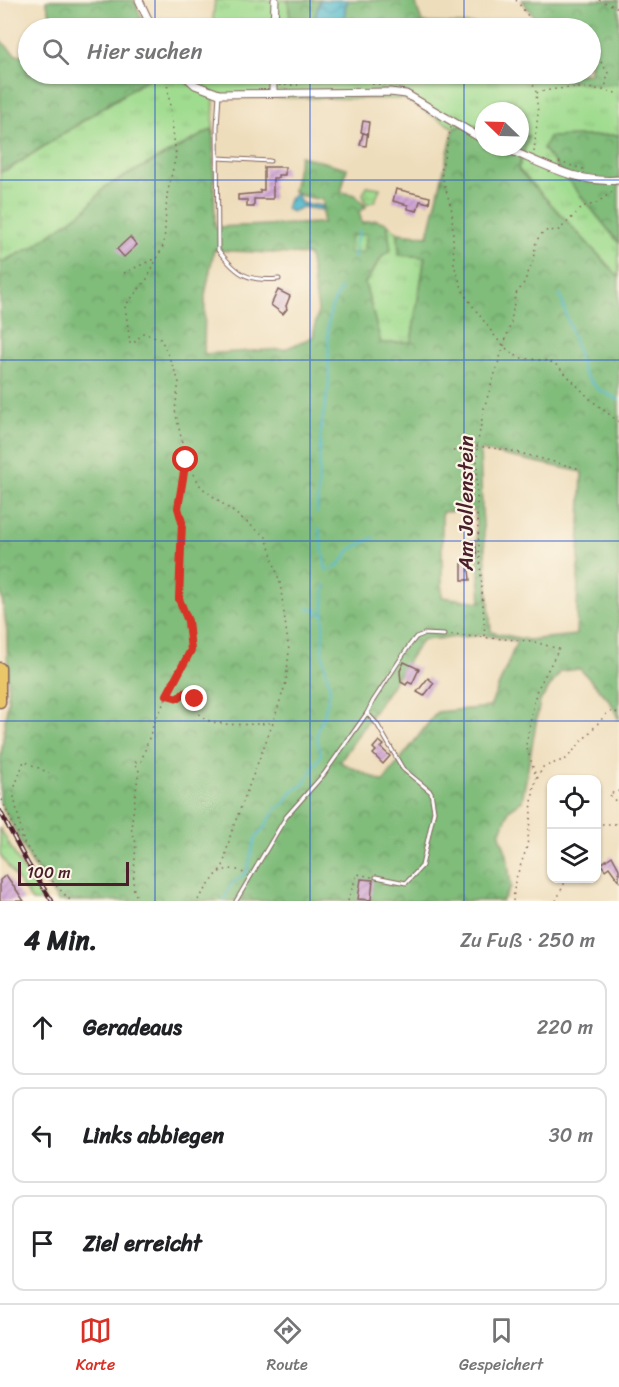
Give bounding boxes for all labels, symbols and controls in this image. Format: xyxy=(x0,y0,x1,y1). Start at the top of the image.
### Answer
search box xyxy=(18,18,601,84)
text: Hier suchen xyxy=(87,32,202,71)
icon: search xyxy=(39,35,72,68)
north arrow xyxy=(475,102,529,156)
street label: Am Jollenstein xyxy=(447,435,485,572)
route start xyxy=(172,446,198,472)
route end xyxy=(181,685,207,711)
map controls xyxy=(547,775,601,883)
button: locate xyxy=(547,775,601,829)
button: layers xyxy=(547,829,601,883)
text: 100 m xyxy=(27,858,71,887)
scale bar xyxy=(18,859,129,886)
text: 4 Min. xyxy=(24,917,97,963)
text: Zu Fuß · 250 m xyxy=(460,923,595,958)
text: Geradeaus xyxy=(83,1008,182,1047)
text: 220 m xyxy=(537,1010,593,1045)
icon: ahead xyxy=(26,1011,59,1044)
text: Links abbiegen xyxy=(83,1116,224,1155)
text: 30 m xyxy=(549,1118,593,1153)
icon: left xyxy=(26,1119,59,1152)
text: Ziel erreicht xyxy=(83,1224,202,1263)
icon: arrive xyxy=(26,1227,59,1260)
tab: Karte xyxy=(76,1314,115,1379)
tab: Route xyxy=(267,1314,308,1379)
tab: Gespeichert xyxy=(459,1314,543,1379)

